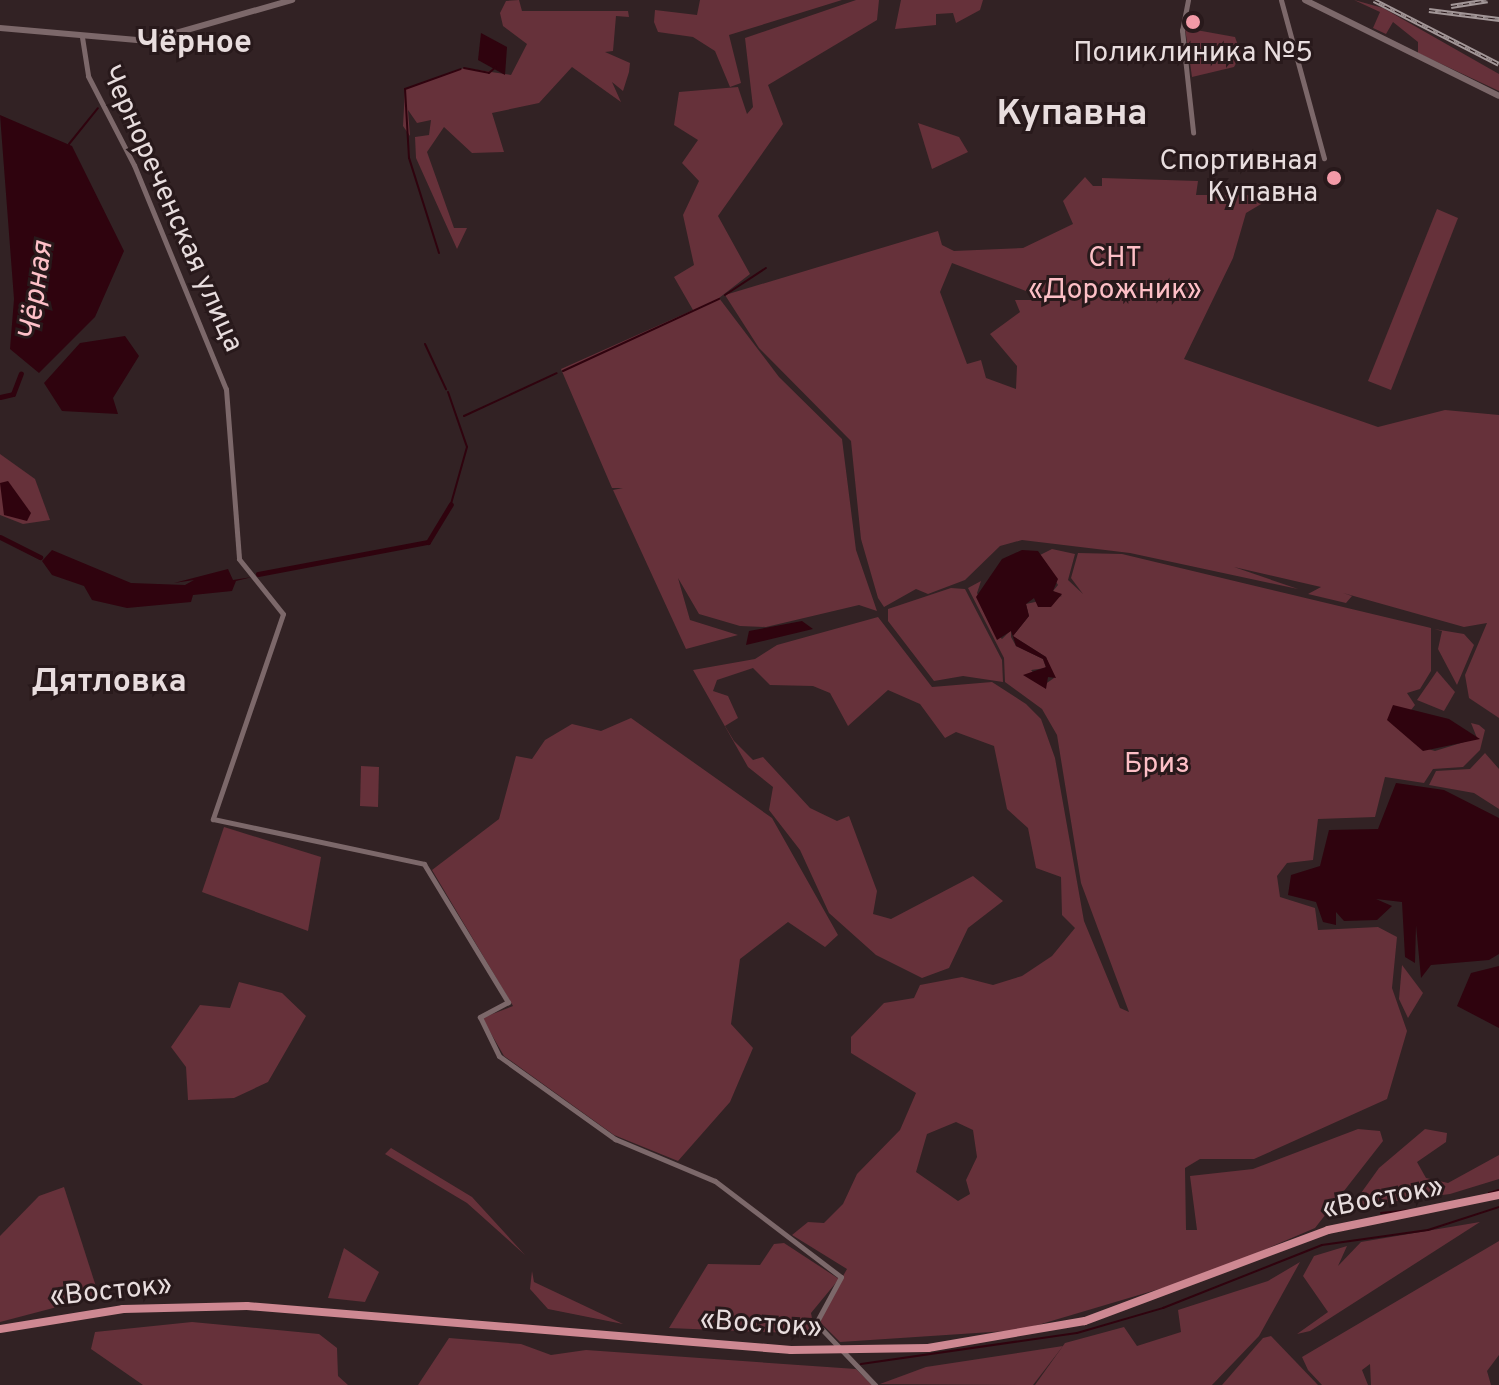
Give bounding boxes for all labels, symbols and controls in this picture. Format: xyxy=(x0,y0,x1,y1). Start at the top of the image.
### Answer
marker: Поликлиника №5 xyxy=(1182,11,1204,33)
district label: Чёрное xyxy=(136,25,252,63)
place label: Поликлиника №5 xyxy=(1073,37,1313,71)
street label: Чернореченская улица xyxy=(93,60,249,358)
district label: Купавна xyxy=(997,94,1147,138)
place label: Спортивная Купавна xyxy=(1159,145,1318,211)
marker: Спортивная Купавна xyxy=(1325,169,1343,187)
water label: Чёрная xyxy=(13,239,63,343)
park label: СНТ «Дорожник» xyxy=(1028,242,1202,308)
district label: Дятловка xyxy=(32,664,186,702)
park label: Бриз xyxy=(1124,748,1190,782)
street label: «Восток» xyxy=(1320,1171,1446,1227)
street label: «Восток» xyxy=(48,1269,174,1315)
street label: «Восток» xyxy=(699,1304,823,1346)

